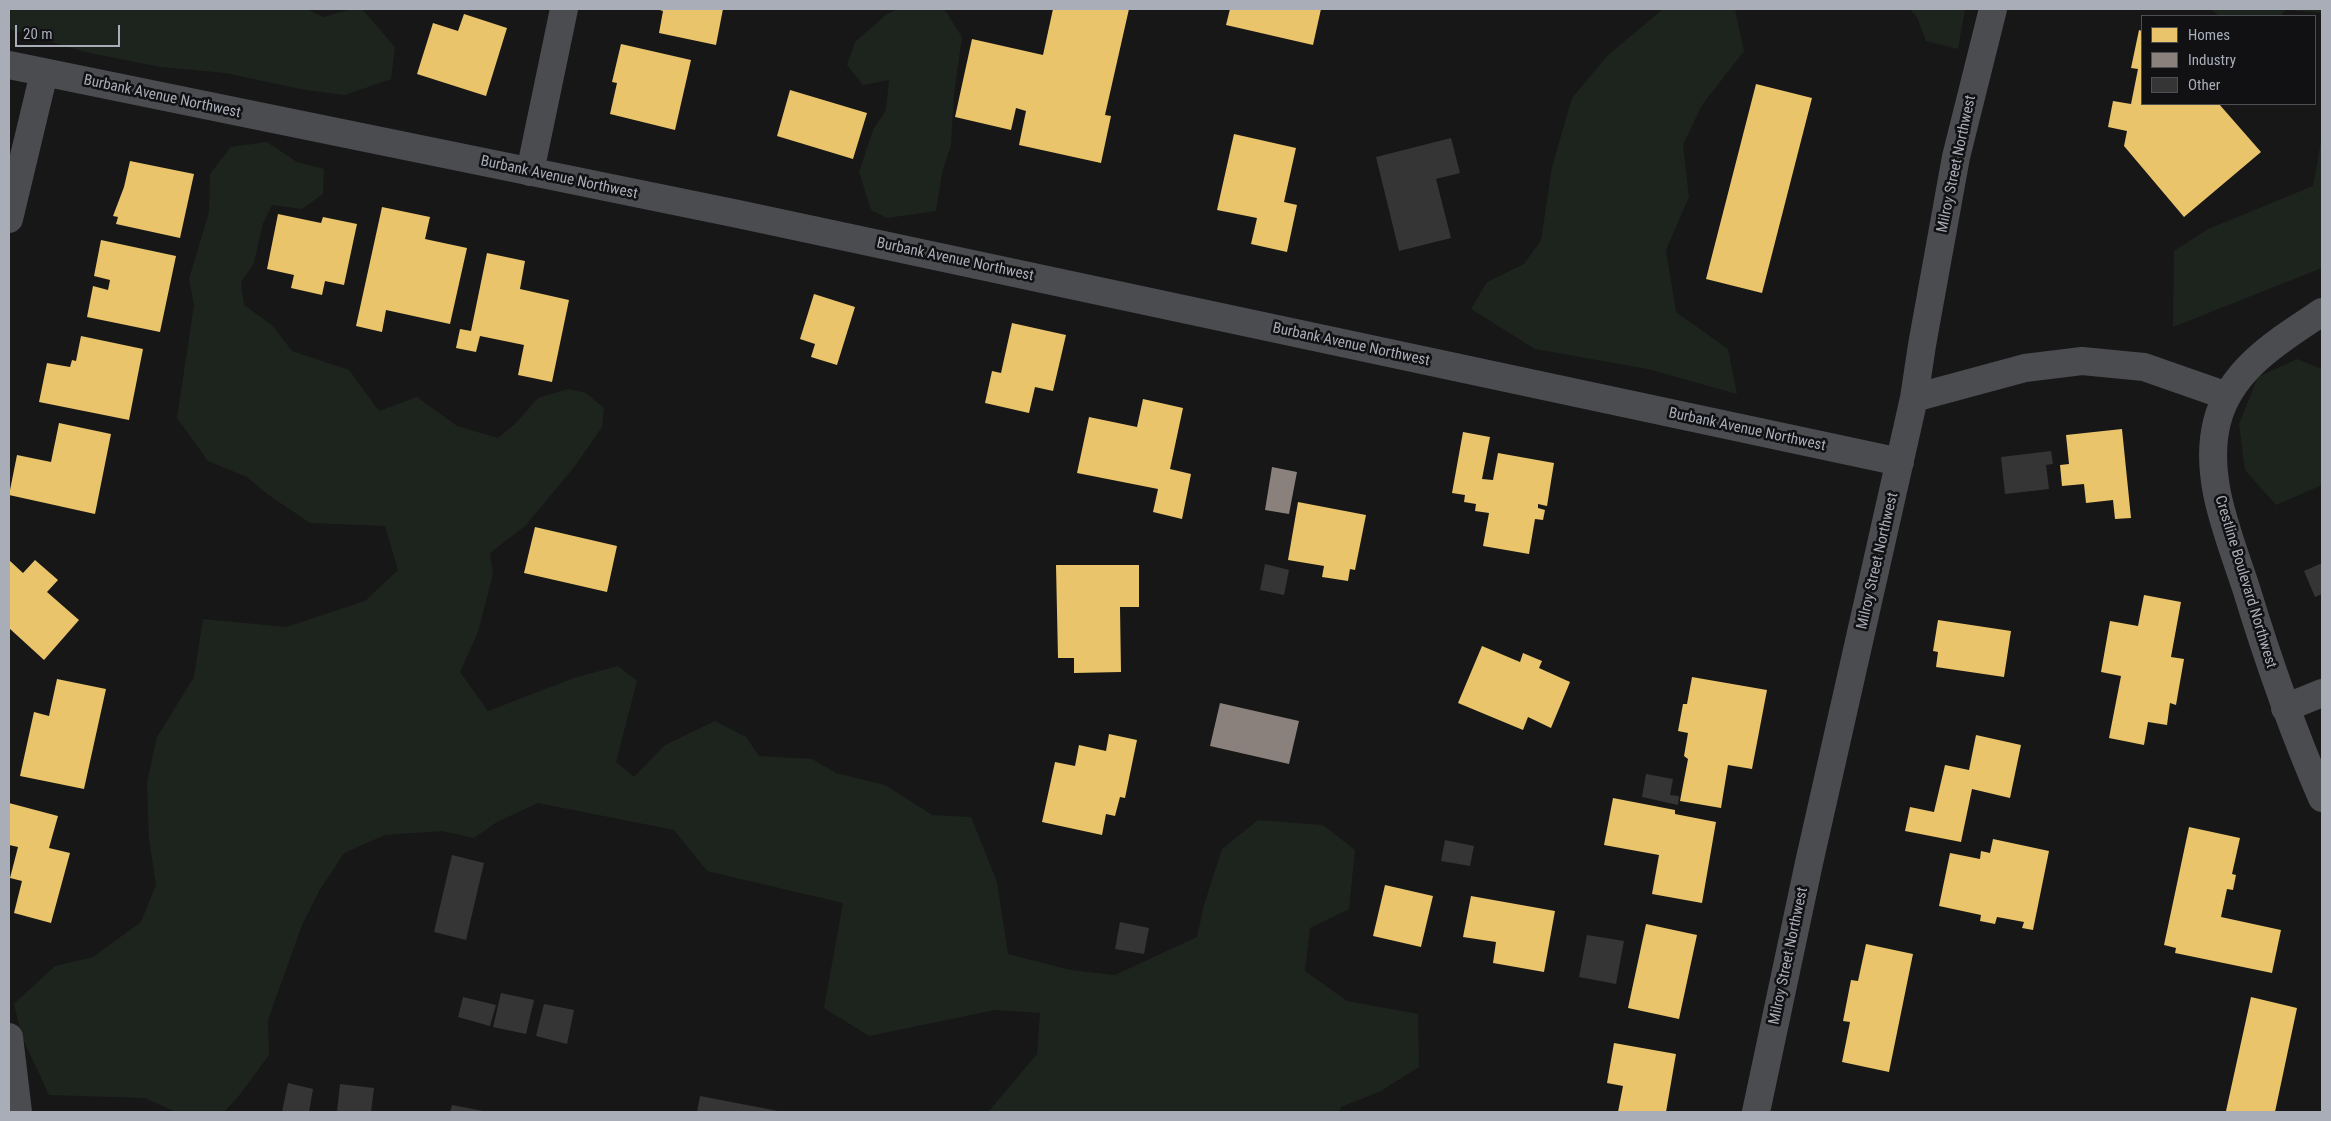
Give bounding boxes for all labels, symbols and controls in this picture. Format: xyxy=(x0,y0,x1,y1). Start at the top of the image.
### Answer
scale bar xyxy=(18,15,122,47)
legend xyxy=(2141,15,2316,105)
text: 20 m xyxy=(23,25,53,43)
text: Homes xyxy=(2188,26,2230,44)
text: Industry xyxy=(2188,51,2236,69)
street label: Burbank Avenue Northwest xyxy=(82,72,242,122)
text: Other xyxy=(2188,76,2220,94)
street label: Milroy Street Northwest xyxy=(1934,94,1980,234)
street label: Burbank Avenue Northwest xyxy=(479,153,639,203)
street label: Burbank Avenue Northwest xyxy=(875,235,1035,285)
street label: Burbank Avenue Northwest xyxy=(1271,320,1431,370)
street label: Burbank Avenue Northwest xyxy=(1667,405,1827,455)
street label: Milroy Street Northwest xyxy=(1854,491,1902,631)
street label: Crestline Boulevard Northwest xyxy=(2210,494,2280,670)
street label: Milroy Street Northwest xyxy=(1766,886,1812,1026)

